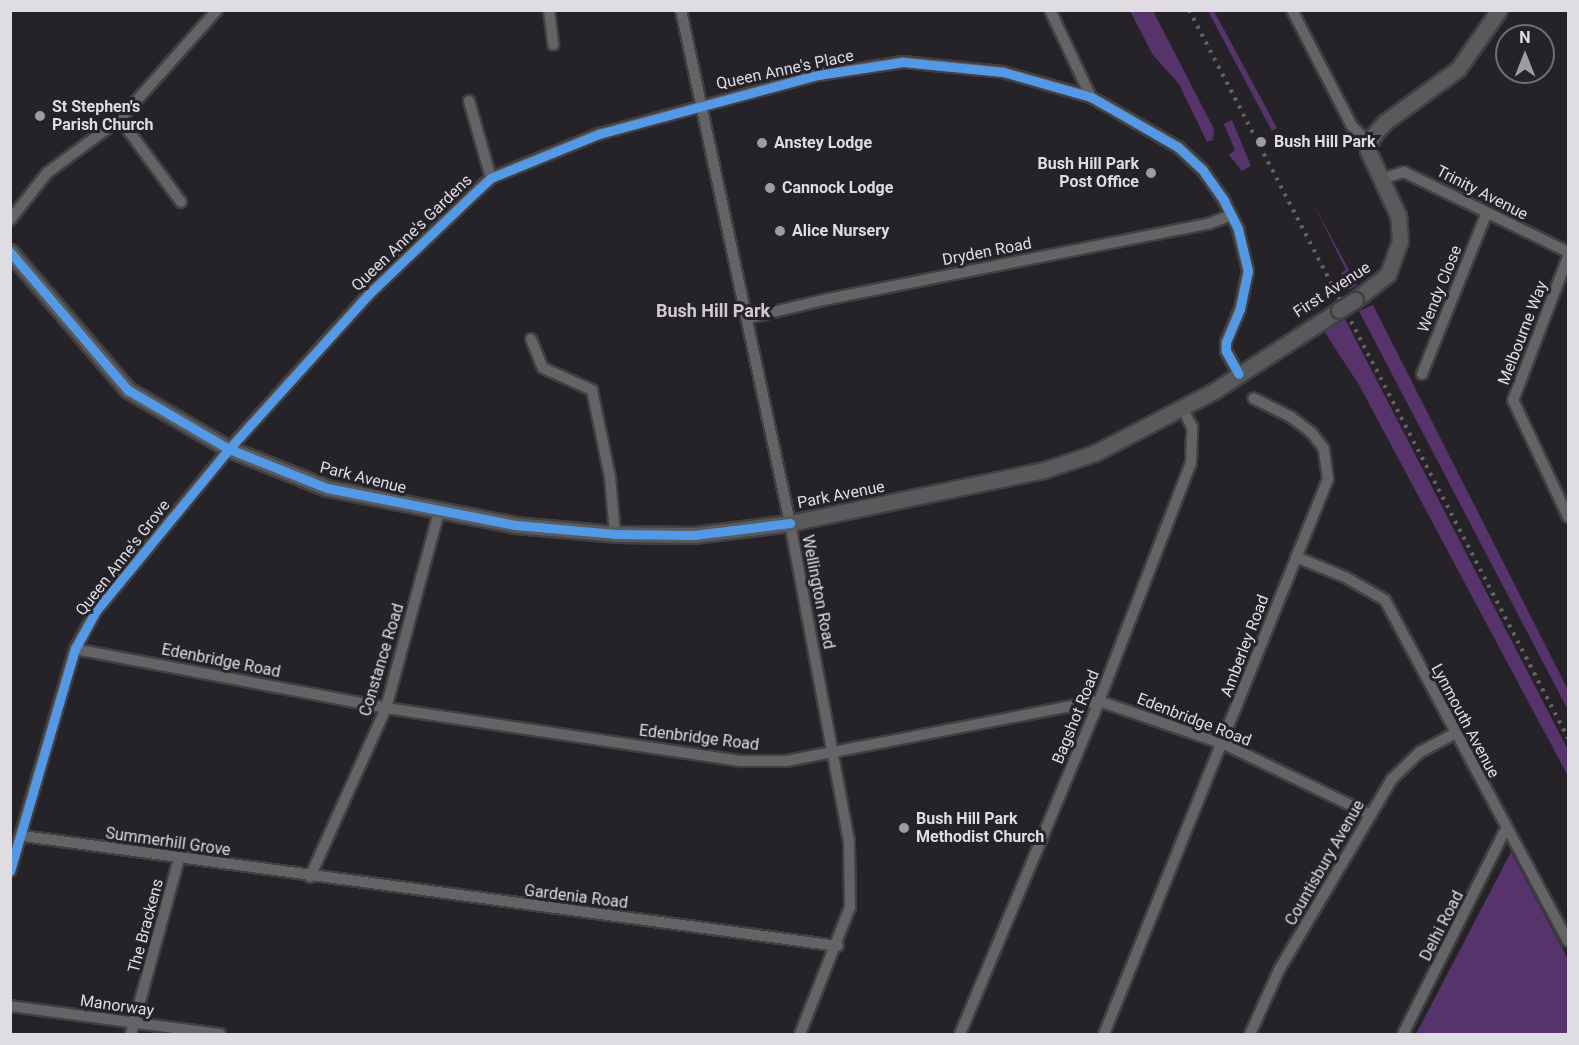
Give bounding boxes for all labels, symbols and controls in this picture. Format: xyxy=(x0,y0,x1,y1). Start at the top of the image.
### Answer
north arrow xyxy=(1495,24,1555,84)
text: N xyxy=(1519,28,1531,47)
street label: Queen Anne's Place xyxy=(715,46,855,94)
place label: St Stephen's Parish Church xyxy=(52,97,153,135)
marker: St Stephen's Parish Church xyxy=(33,109,47,123)
place label: Bush Hill Park xyxy=(1274,132,1376,152)
place label: Anstey Lodge xyxy=(774,133,872,153)
marker: Bush Hill Park xyxy=(1252,133,1270,151)
marker: Anstey Lodge xyxy=(755,136,769,150)
place label: Bush Hill Park Post Office xyxy=(1038,154,1139,192)
street label: Trinity Avenue xyxy=(1433,162,1531,224)
marker: Bush Hill Park Post Office xyxy=(1144,166,1158,180)
street label: Queen Anne's Gardens xyxy=(348,171,476,295)
place label: Cannock Lodge xyxy=(782,178,893,198)
marker: Cannock Lodge xyxy=(763,181,777,195)
place label: Alice Nursery xyxy=(792,221,889,241)
marker: Alice Nursery xyxy=(773,224,787,238)
street label: Dryden Road xyxy=(941,234,1033,270)
street label: Wendy Close xyxy=(1414,243,1466,335)
street label: First Avenue xyxy=(1290,258,1374,322)
street label: Melbourne Way xyxy=(1494,278,1552,388)
district label: Bush Hill Park xyxy=(656,300,770,322)
street label: Park Avenue xyxy=(318,458,408,498)
street label: Park Avenue xyxy=(796,477,886,513)
street label: Queen Anne's Grove xyxy=(72,496,174,620)
street label: Wellington Road xyxy=(798,533,838,651)
street label: Amberley Road xyxy=(1217,592,1273,700)
street label: Constance Road xyxy=(356,601,408,719)
street label: Edenbridge Road xyxy=(160,640,282,682)
street label: Lynmouth Avenue xyxy=(1427,661,1503,781)
street label: Bagshot Road xyxy=(1048,667,1104,767)
street label: Edenbridge Road xyxy=(1134,689,1254,751)
street label: Edenbridge Road xyxy=(638,721,760,755)
street label: Countisbury Avenue xyxy=(1281,797,1369,929)
place label: Bush Hill Park Methodist Church xyxy=(916,809,1044,847)
marker: Bush Hill Park Methodist Church xyxy=(897,821,911,835)
street label: Summerhill Grove xyxy=(104,824,232,860)
street label: The Brackens xyxy=(124,877,168,975)
street label: Gardenia Road xyxy=(523,881,629,913)
street label: Delhi Road xyxy=(1416,888,1468,964)
street label: Manorway xyxy=(79,991,155,1021)

